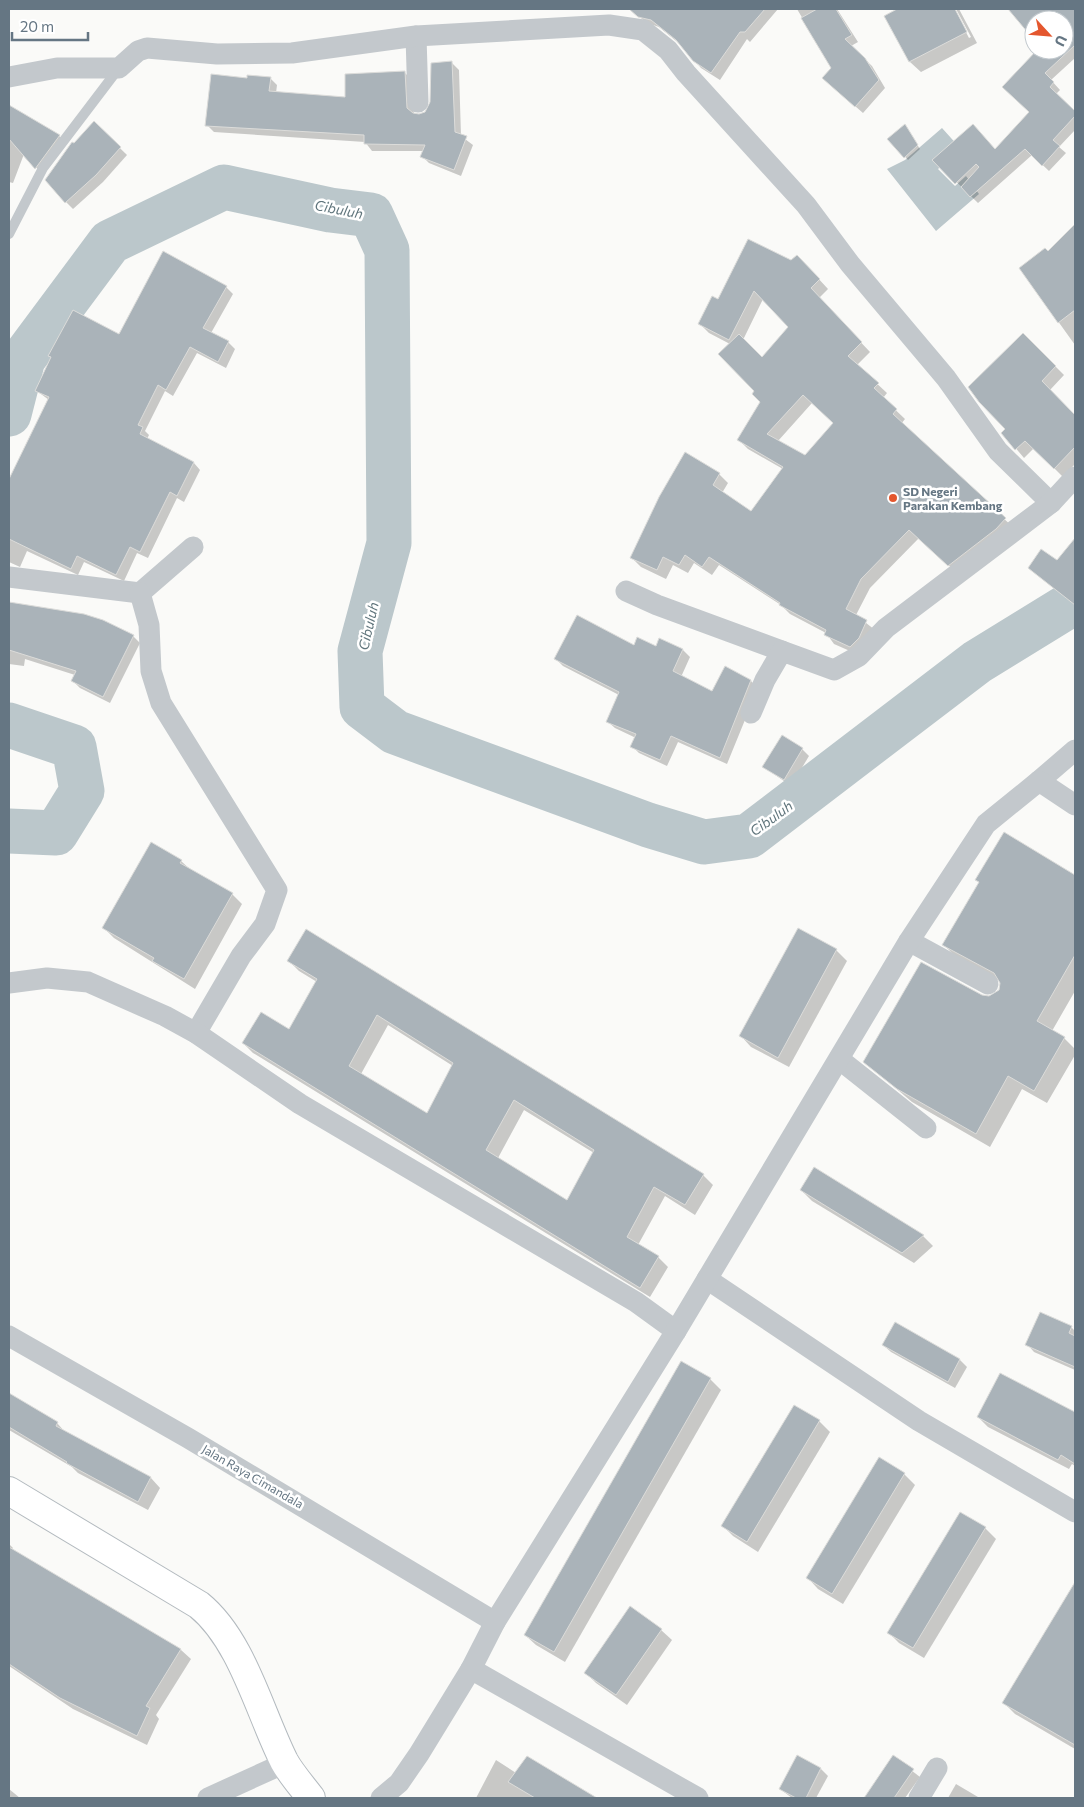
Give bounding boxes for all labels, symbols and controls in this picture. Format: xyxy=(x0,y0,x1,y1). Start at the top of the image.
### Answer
scale bar xyxy=(12,10,89,42)
north arrow xyxy=(1024,10,1074,60)
text: 20 m xyxy=(20,17,54,35)
text: U xyxy=(1051,33,1071,49)
water label: Cibuluh xyxy=(313,196,365,222)
place label: SD Negeri Parakan Kembang xyxy=(903,484,1003,512)
marker: SD Negeri Parakan Kembang xyxy=(887,492,899,504)
water label: Cibuluh xyxy=(354,600,382,652)
water label: Cibuluh xyxy=(746,797,796,839)
street label: Jalan Raya Cimandala xyxy=(199,1441,306,1512)

